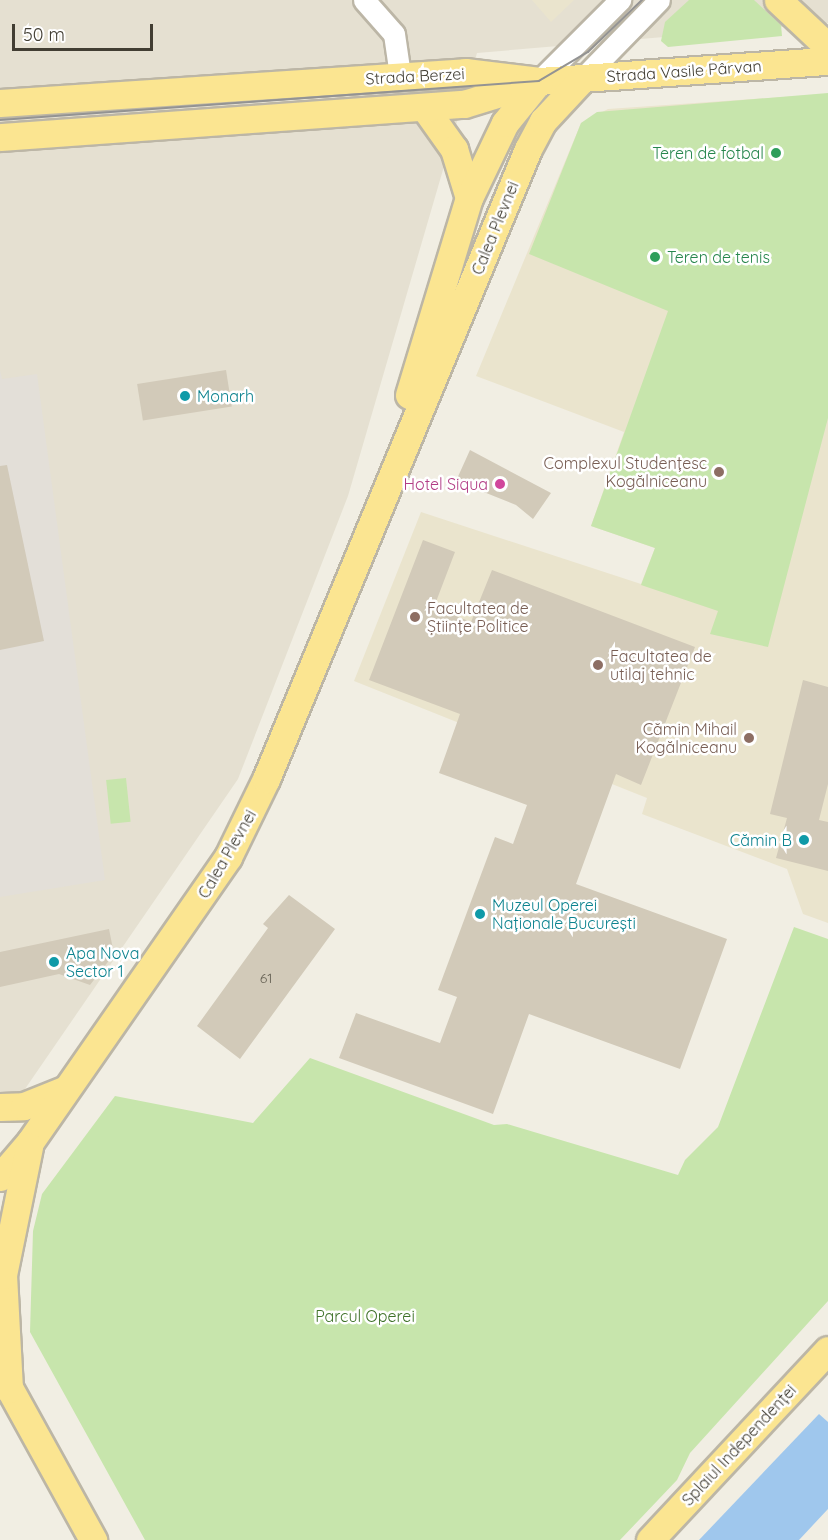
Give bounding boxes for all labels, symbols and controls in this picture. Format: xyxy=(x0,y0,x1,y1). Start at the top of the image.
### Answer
scale bar xyxy=(15,12,156,50)
text: 50 m xyxy=(23,23,65,46)
street label: Strada Vasile Pârvan xyxy=(606,56,762,86)
street label: Strada Berzei xyxy=(365,64,465,88)
place label: Teren de fotbal xyxy=(652,143,764,163)
marker: Teren de fotbal xyxy=(769,146,783,160)
street label: Calea Plevnei xyxy=(468,178,522,278)
place label: Teren de tenis xyxy=(667,247,770,267)
marker: Teren de tenis xyxy=(648,250,662,264)
place label: Monarh xyxy=(197,386,254,406)
marker: Monarh xyxy=(178,389,192,403)
place label: Complexul Studențesc Kogălniceanu xyxy=(544,453,707,491)
marker: Complexul Studențesc Kogălniceanu xyxy=(712,465,726,479)
place label: Hotel Siqua xyxy=(403,474,488,494)
marker: Hotel Siqua xyxy=(493,477,507,491)
place label: Facultatea de Științe Politice xyxy=(427,598,529,636)
marker: Facultatea de Științe Politice xyxy=(408,610,422,624)
place label: Facultatea de utilaj tehnic xyxy=(610,646,712,684)
marker: Facultatea de utilaj tehnic xyxy=(591,658,605,672)
place label: Cămin Mihail Kogălniceanu xyxy=(635,719,737,757)
marker: Cămin Mihail Kogălniceanu xyxy=(742,731,756,745)
street label: Calea Plevnei xyxy=(194,806,260,902)
place label: Cămin B xyxy=(730,830,792,850)
marker: Cămin B xyxy=(797,833,811,847)
place label: Muzeul Operei Naționale București xyxy=(492,895,636,933)
marker: Muzeul Operei Naționale București xyxy=(473,907,487,921)
place label: Apa Nova Sector 1 xyxy=(66,943,139,981)
marker: Apa Nova Sector 1 xyxy=(47,955,61,969)
house number: 61 xyxy=(260,970,272,986)
park label: Parcul Operei xyxy=(315,1306,415,1326)
street label: Splaiul Independenței xyxy=(678,1381,800,1509)

